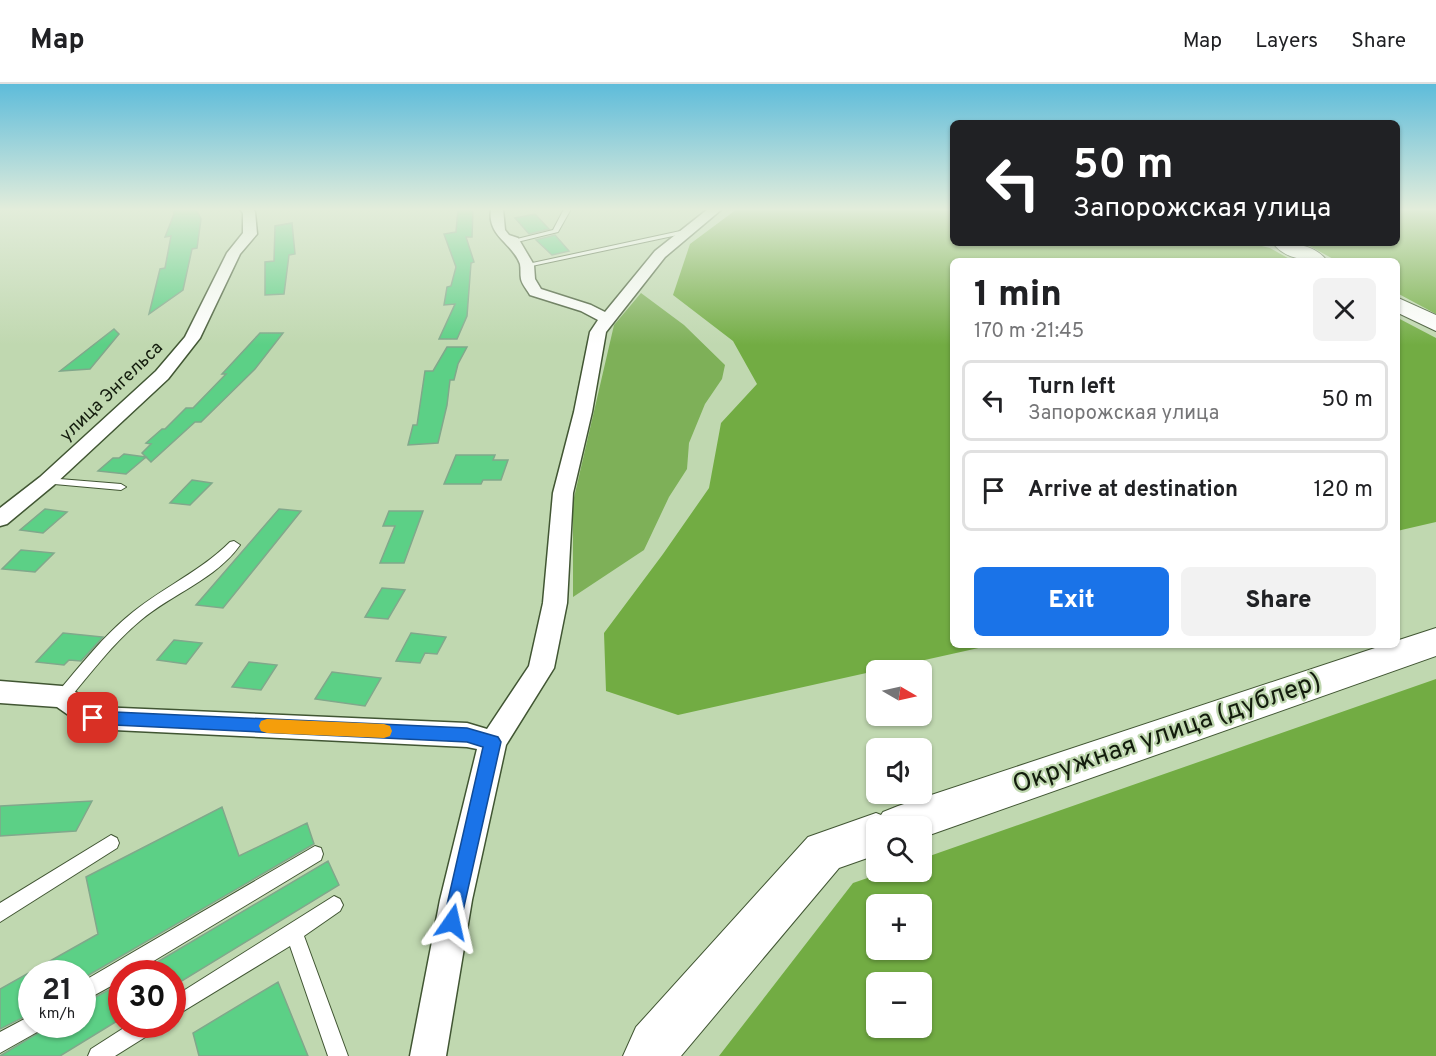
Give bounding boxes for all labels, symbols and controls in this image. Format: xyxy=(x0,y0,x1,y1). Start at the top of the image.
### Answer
text: Map xyxy=(30,23,85,59)
text: Map xyxy=(1183,28,1222,55)
text: Layers xyxy=(1255,28,1318,55)
text: Share xyxy=(1351,28,1406,55)
text: 50 m xyxy=(1073,140,1174,193)
icon: left xyxy=(974,144,1052,222)
text: Запорожская улица xyxy=(1073,192,1331,226)
text: 1 min xyxy=(974,273,1062,319)
button: close xyxy=(1313,278,1376,341)
text: 170 m · 21:45 xyxy=(974,319,1084,345)
street label: улица Энгельса xyxy=(55,337,169,447)
text: Turn left xyxy=(1028,374,1116,401)
icon: left xyxy=(977,384,1010,417)
text: 50 m xyxy=(1321,387,1373,414)
text: Запорожская улица xyxy=(1028,401,1219,427)
icon: arrive xyxy=(977,474,1010,507)
text: Arrive at destination xyxy=(1028,477,1238,504)
text: 120 m xyxy=(1313,477,1373,504)
button: Exit xyxy=(974,567,1169,636)
button: Share xyxy=(1181,567,1376,636)
north arrow xyxy=(866,660,932,726)
map controls xyxy=(866,660,932,1038)
street label: Окружная улица (дублер) xyxy=(1008,666,1326,802)
pin xyxy=(67,692,118,743)
icon: arrive xyxy=(76,701,109,734)
button: sound xyxy=(866,738,932,804)
button: search xyxy=(866,816,932,882)
position arrow xyxy=(420,890,484,954)
button: + xyxy=(866,894,932,960)
speed limit sign: 30 xyxy=(108,960,186,1038)
button: − xyxy=(866,972,932,1038)
text: 21 xyxy=(42,973,72,1010)
text: km/h xyxy=(39,1005,75,1024)

